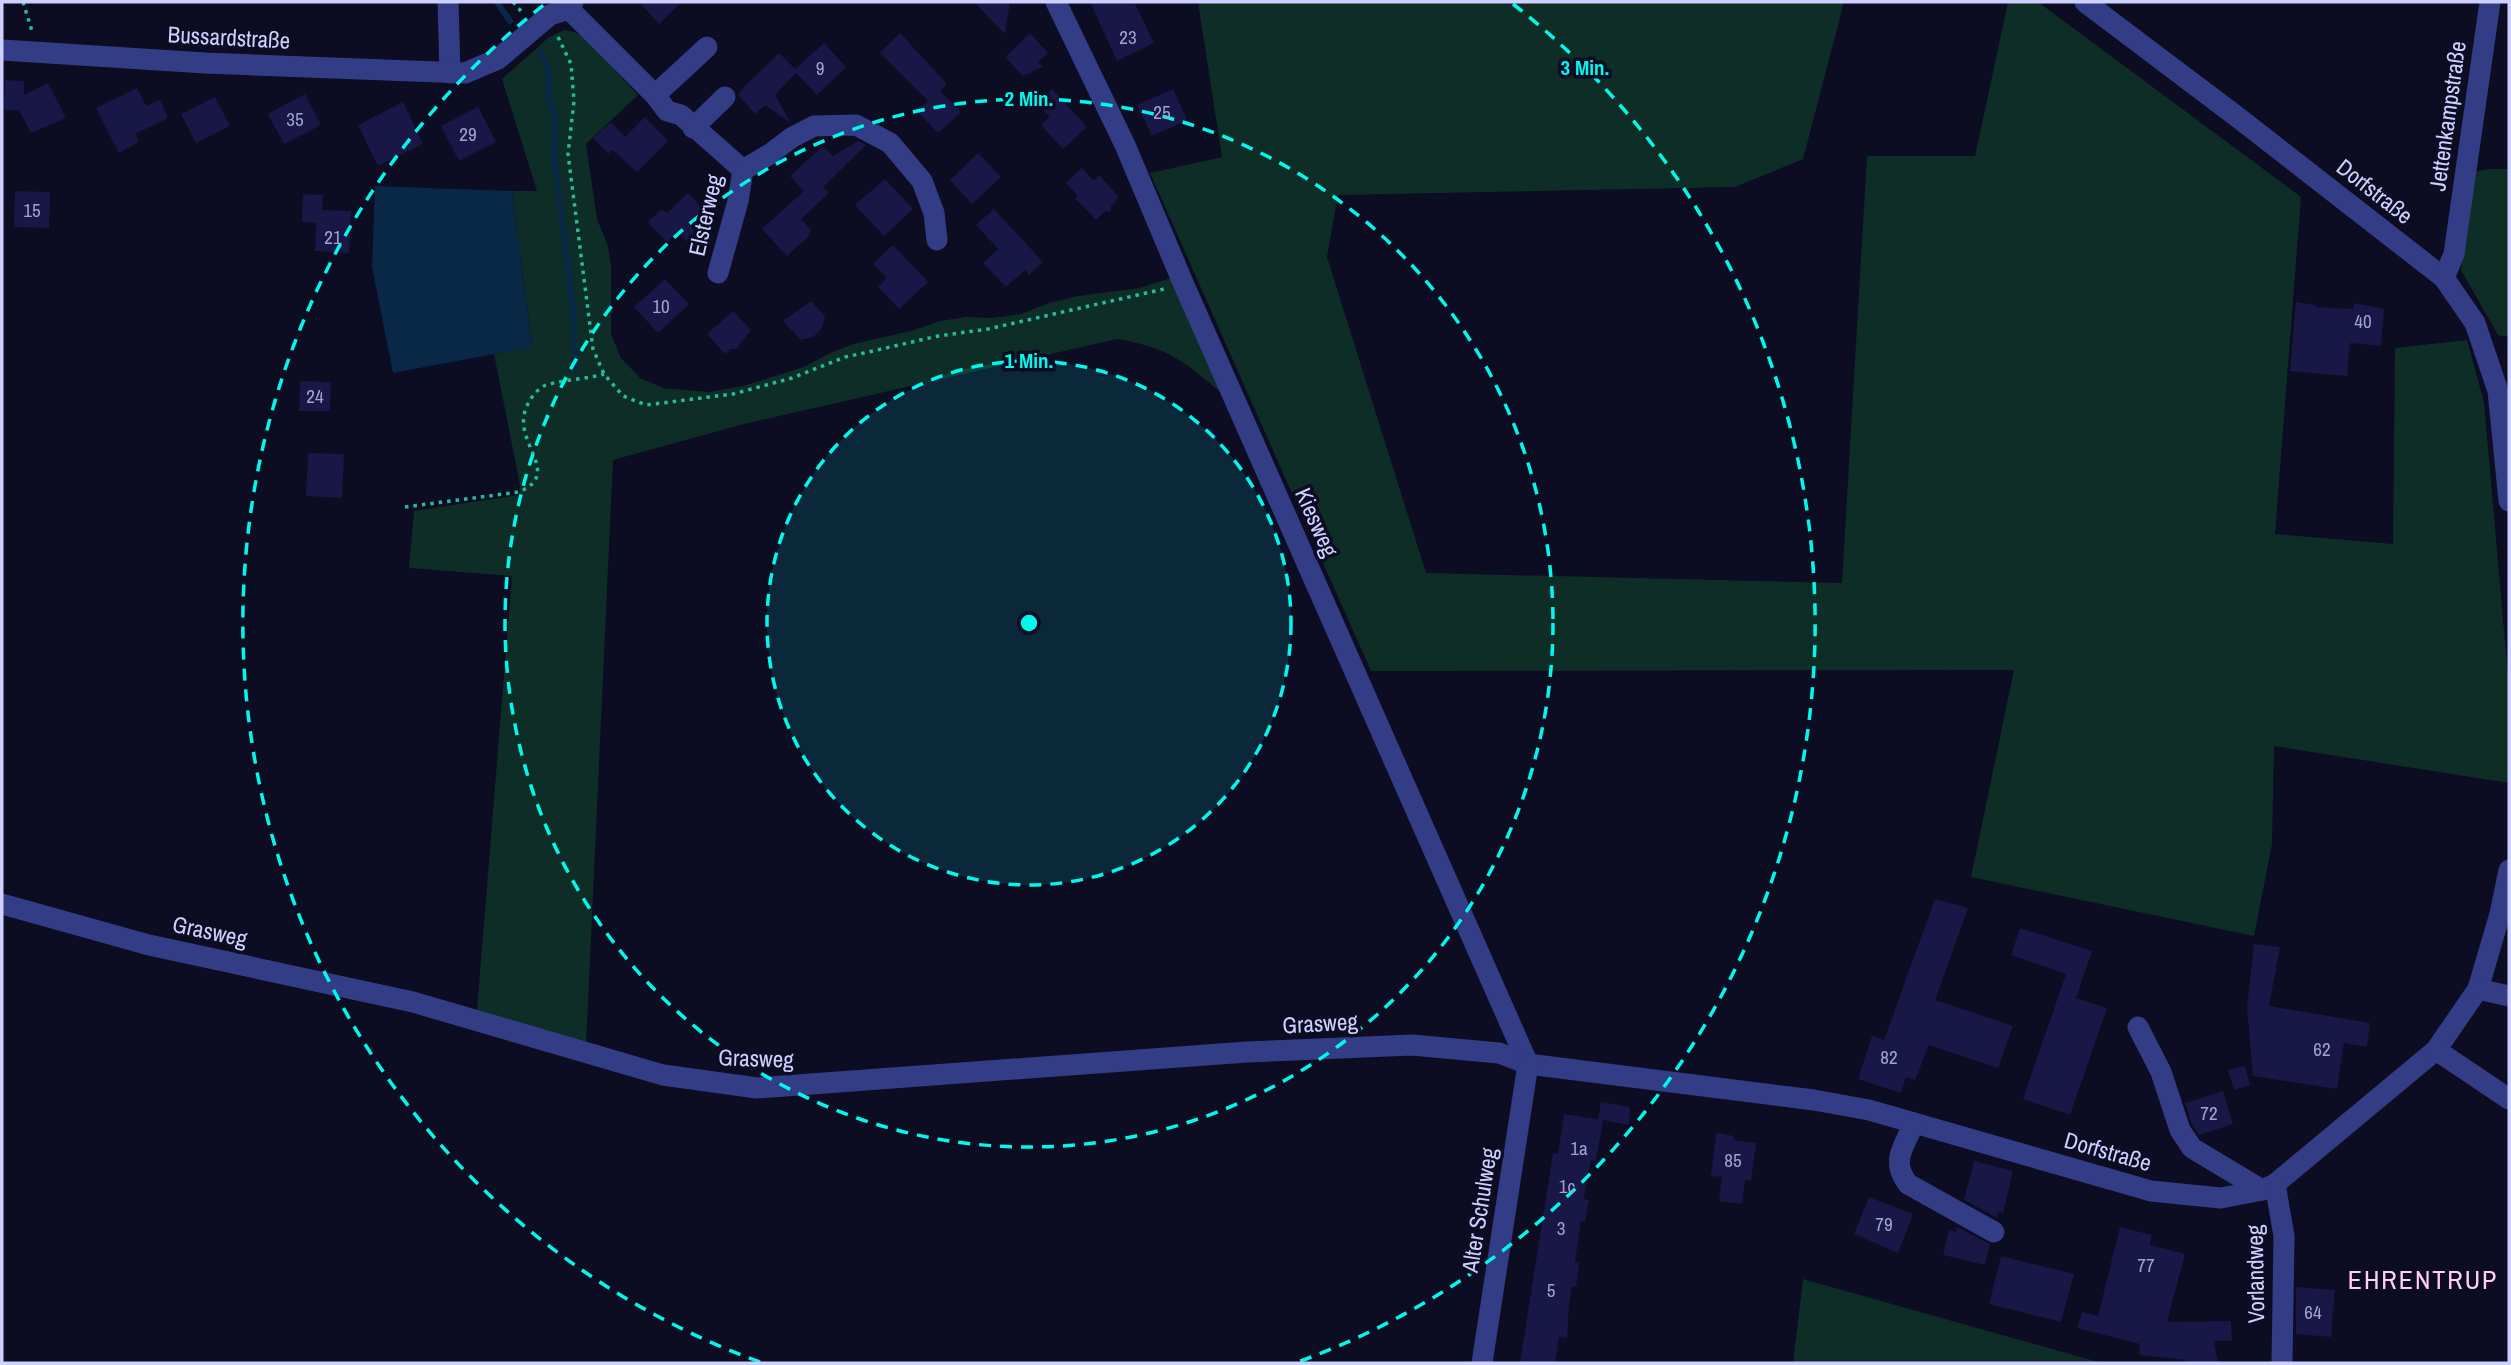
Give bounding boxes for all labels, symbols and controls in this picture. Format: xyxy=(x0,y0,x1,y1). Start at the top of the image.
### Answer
street label: Bussardstraße xyxy=(167,18,291,56)
house number: 23 xyxy=(1119,24,1137,50)
street label: Jettenkampstraße xyxy=(2421,39,2473,193)
text: 3 Min. xyxy=(1561,53,1609,82)
house number: 9 xyxy=(816,55,824,81)
text: 2 Min. xyxy=(1005,84,1053,113)
house number: 25 xyxy=(1153,99,1171,125)
house number: 35 xyxy=(286,106,304,132)
house number: 29 xyxy=(459,121,477,147)
street label: Dorfstraße xyxy=(2330,151,2420,231)
street label: Elsterweg xyxy=(681,171,730,259)
house number: 15 xyxy=(23,197,41,223)
house number: 21 xyxy=(324,224,342,250)
house number: 10 xyxy=(652,293,670,319)
house number: 40 xyxy=(2354,308,2372,334)
text: 1 Min. xyxy=(1005,346,1053,375)
house number: 24 xyxy=(306,383,324,409)
street label: Kiesweg xyxy=(1288,483,1346,562)
centre of rings xyxy=(1017,611,1041,635)
street label: Grasweg xyxy=(170,908,251,954)
street label: Grasweg xyxy=(1282,1006,1359,1040)
house number: 62 xyxy=(2313,1036,2331,1062)
street label: Grasweg xyxy=(718,1041,795,1075)
house number: 82 xyxy=(1880,1044,1898,1070)
house number: 72 xyxy=(2200,1100,2218,1126)
street label: Dorfstraße xyxy=(2061,1124,2155,1178)
house number: 1a xyxy=(1570,1135,1588,1161)
street label: Alter Schulweg xyxy=(1454,1145,1504,1276)
house number: 85 xyxy=(1724,1147,1742,1173)
house number: 1c xyxy=(1559,1173,1575,1199)
house number: 79 xyxy=(1875,1211,1893,1237)
house number: 3 xyxy=(1557,1215,1565,1241)
street label: Vorlandweg xyxy=(2239,1224,2271,1324)
house number: 77 xyxy=(2137,1252,2155,1278)
district label: EHRENTRUP xyxy=(2348,1262,2498,1297)
house number: 5 xyxy=(1547,1277,1556,1303)
house number: 64 xyxy=(2304,1299,2322,1325)

